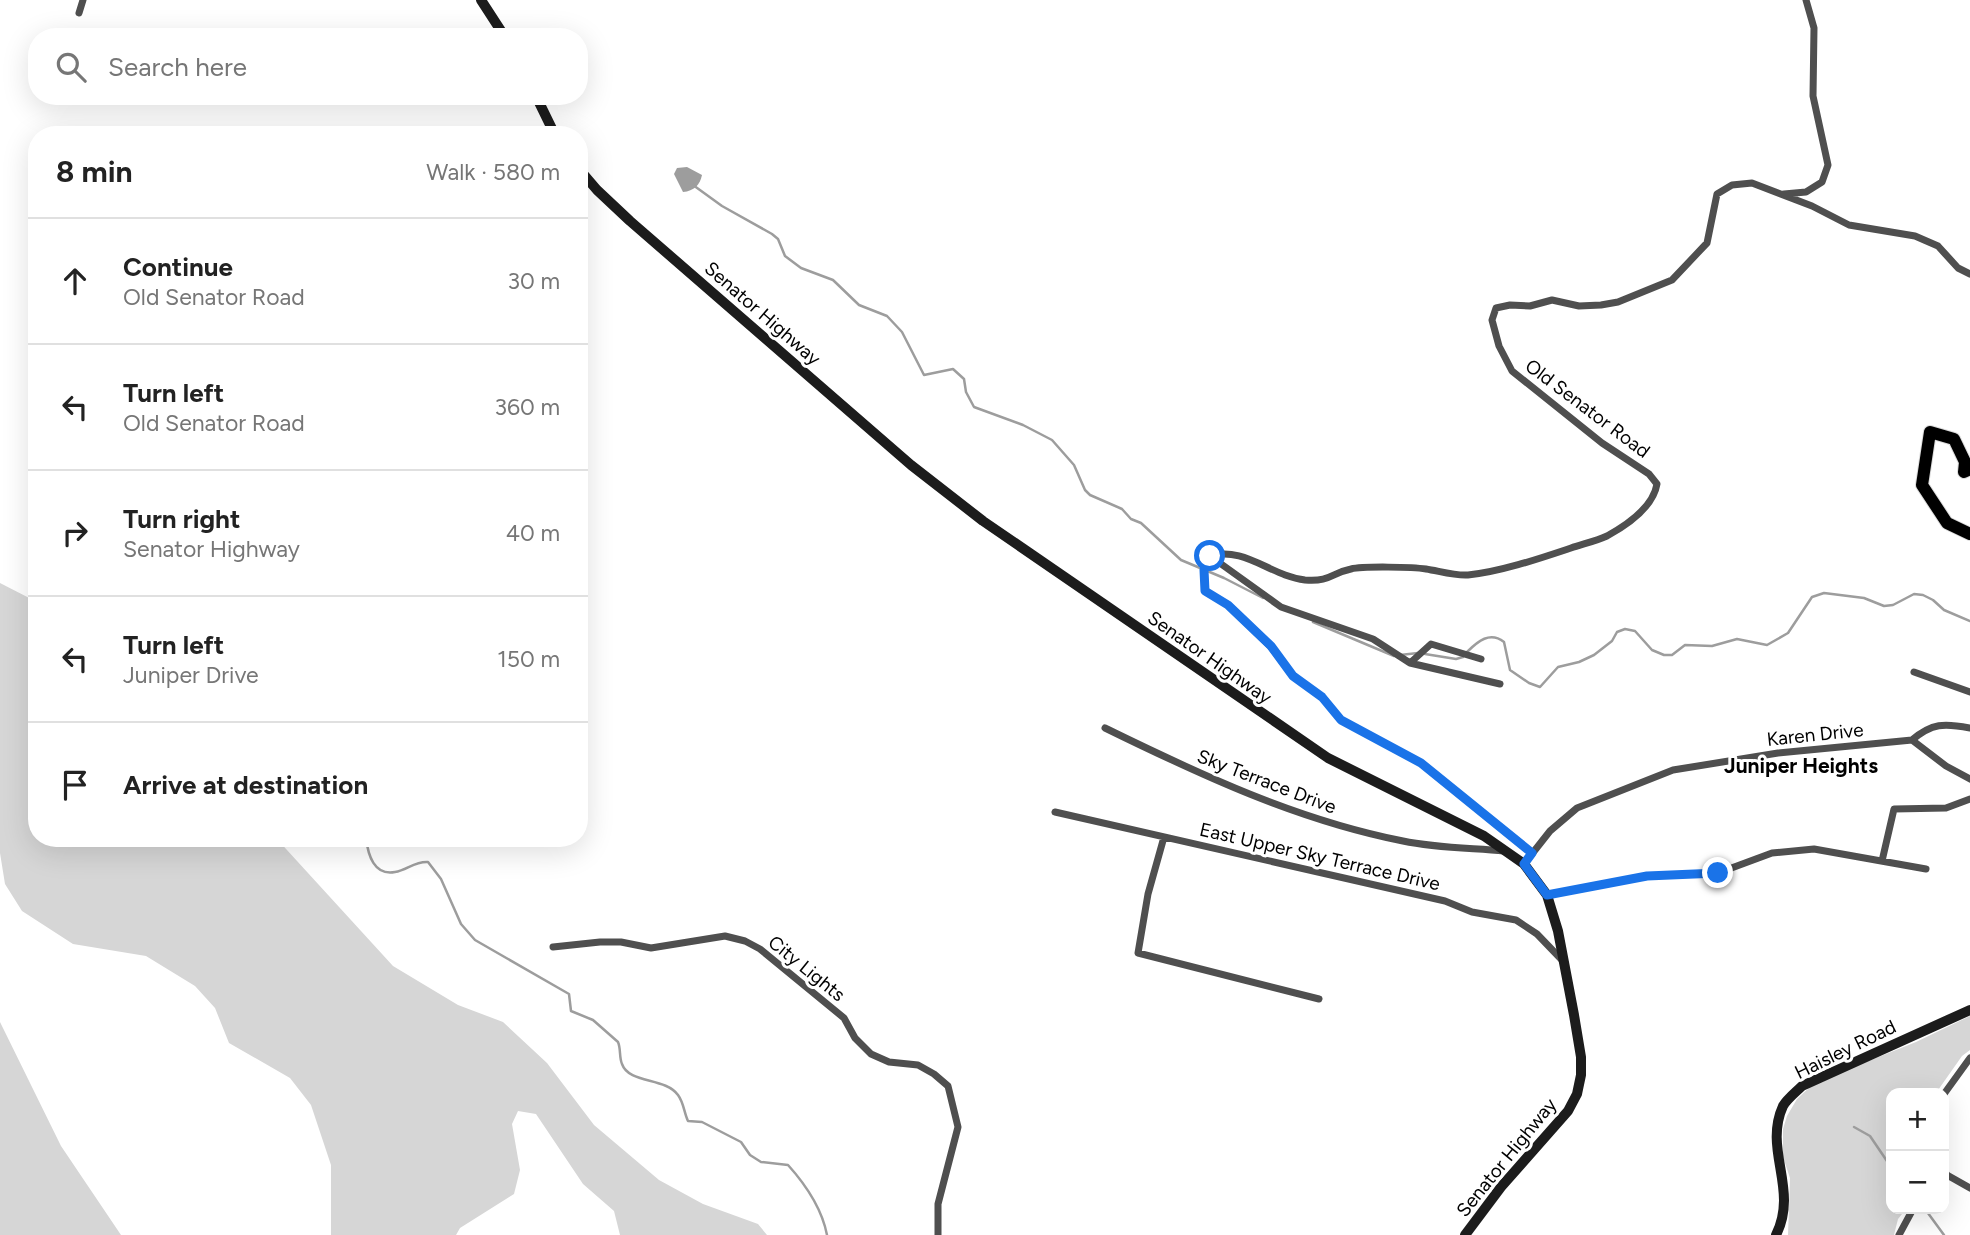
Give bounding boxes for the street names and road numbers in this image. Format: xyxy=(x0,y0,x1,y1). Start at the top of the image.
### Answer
street label: Senator Highway xyxy=(700,257,825,370)
street label: Old Senator Road xyxy=(1521,354,1655,463)
street label: Senator Highway xyxy=(1143,606,1276,709)
street label: Karen Drive xyxy=(1766,718,1865,751)
street label: Sky Terrace Drive xyxy=(1194,744,1340,819)
street label: East Upper Sky Terrace Drive xyxy=(1197,818,1442,895)
street label: City Lights xyxy=(764,930,850,1006)
street label: Haisley Road xyxy=(1791,1015,1900,1084)
street label: Senator Highway xyxy=(1451,1093,1561,1221)

